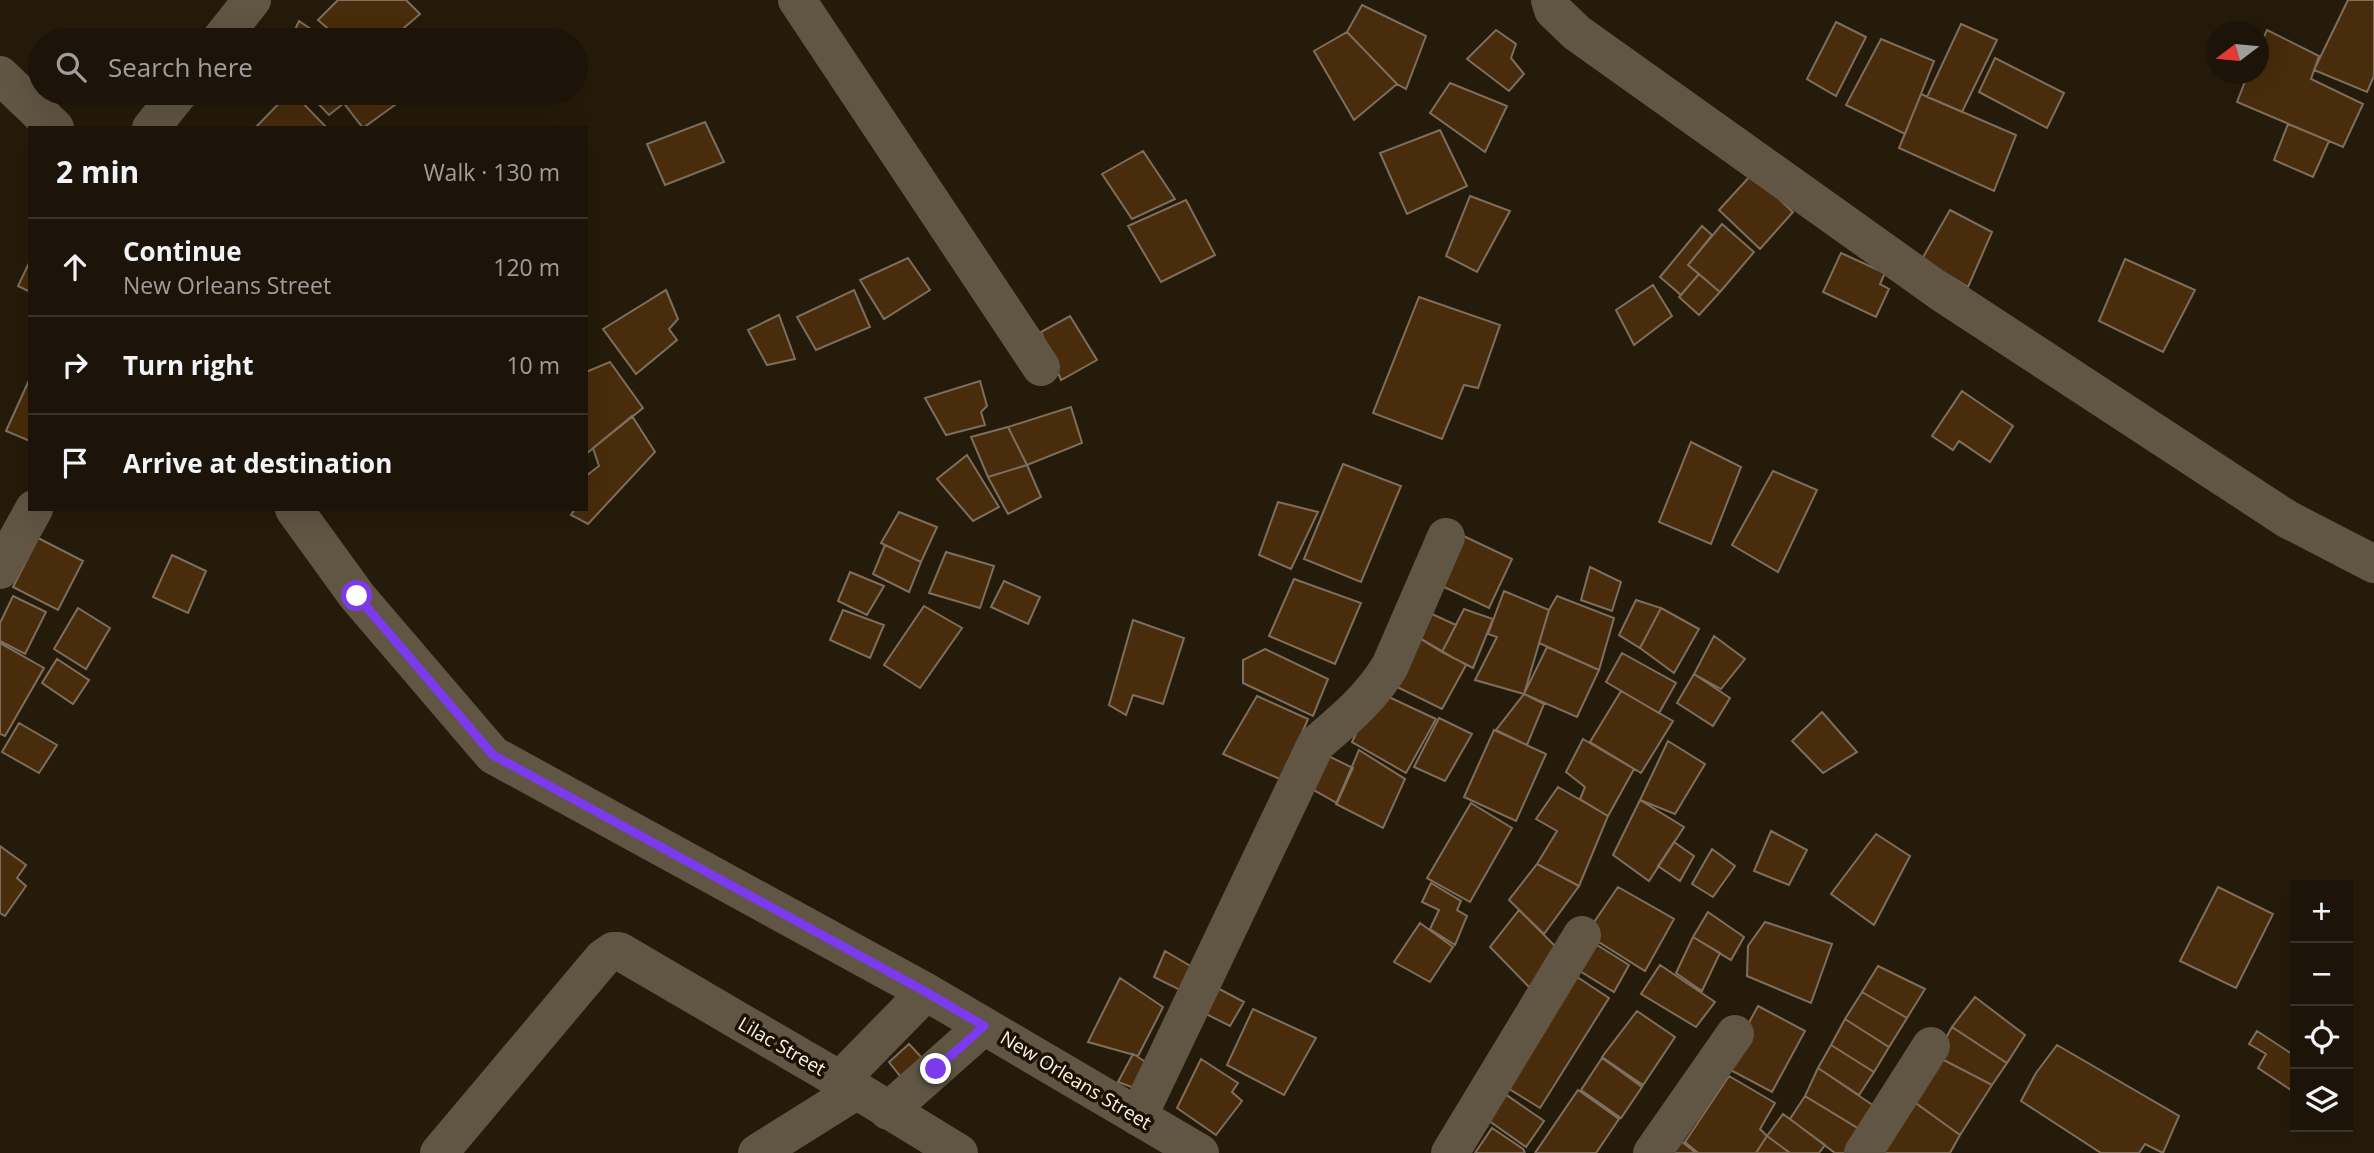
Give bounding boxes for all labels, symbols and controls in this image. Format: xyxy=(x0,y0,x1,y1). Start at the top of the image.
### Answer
north arrow xyxy=(2206,21,2269,84)
search box xyxy=(28,28,588,105)
icon: search xyxy=(52,48,90,86)
text: Search here xyxy=(108,49,253,85)
text: 2 min xyxy=(56,151,139,192)
text: Walk · 130 m xyxy=(423,156,560,188)
text: Continue xyxy=(123,233,242,269)
icon: ahead xyxy=(56,248,94,286)
text: 120 m xyxy=(493,251,560,283)
text: New Orleans Street xyxy=(123,269,331,301)
icon: right xyxy=(56,346,94,384)
text: Turn right xyxy=(123,347,254,383)
text: 10 m xyxy=(506,349,560,381)
icon: arrive xyxy=(56,444,94,482)
text: Arrive at destination xyxy=(123,445,392,481)
route start xyxy=(341,580,372,611)
map controls xyxy=(2290,880,2353,1132)
button: + xyxy=(2290,880,2353,943)
button: − xyxy=(2290,943,2353,1006)
button: locate xyxy=(2290,1006,2353,1069)
street label: Lilac Street xyxy=(733,1010,831,1082)
street label: New Orleans Street xyxy=(996,1025,1157,1136)
route end xyxy=(920,1053,951,1084)
button: layers xyxy=(2290,1069,2353,1132)

